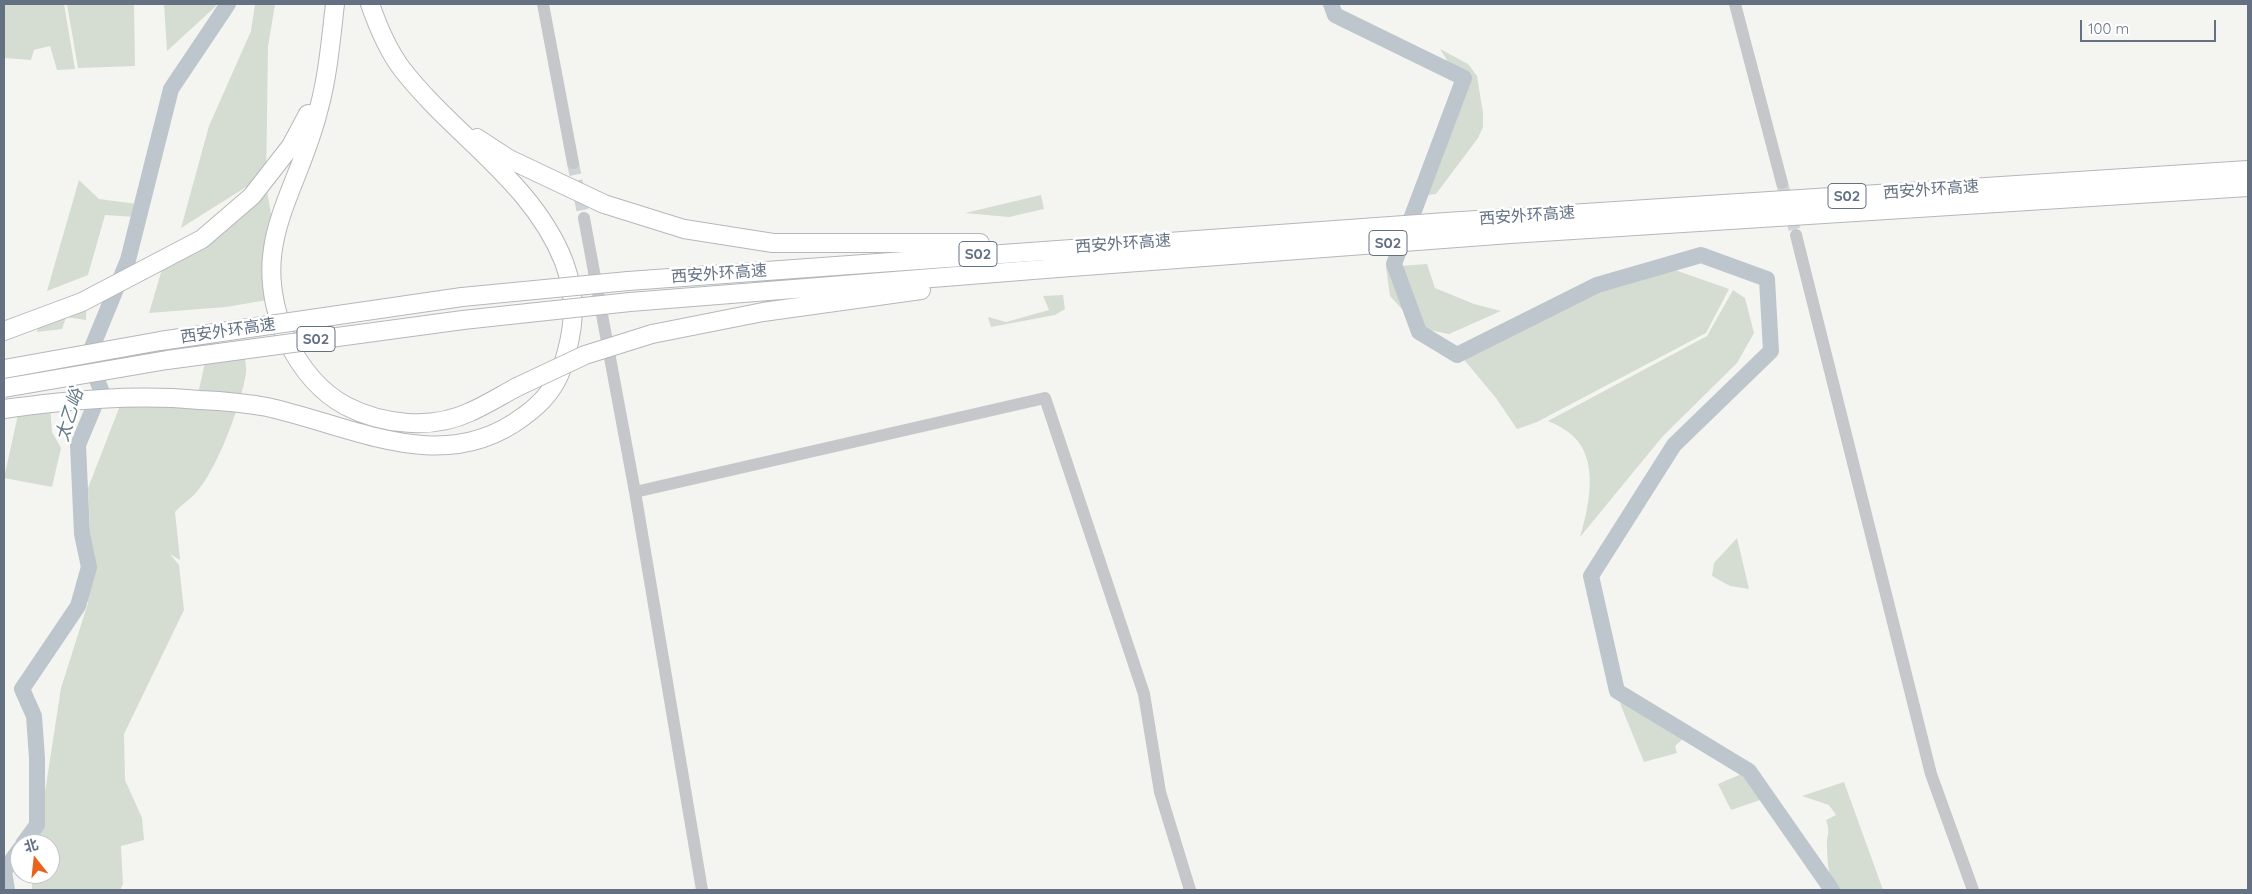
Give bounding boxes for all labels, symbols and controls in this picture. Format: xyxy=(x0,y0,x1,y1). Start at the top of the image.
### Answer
scale bar xyxy=(2082,10,2218,42)
text: 100 m xyxy=(2088,19,2129,38)
street label: 西安外环高速 xyxy=(1882,177,1980,203)
road number: S02 xyxy=(1828,184,1866,208)
street label: 西安外环高速 xyxy=(1478,203,1576,229)
road number: S02 xyxy=(1369,230,1407,256)
street label: 西安外环高速 xyxy=(1074,231,1172,257)
road number: S02 xyxy=(959,242,997,266)
street label: 西安外环高速 xyxy=(670,261,768,287)
street label: 西安外环高速 xyxy=(179,315,277,347)
road number: S02 xyxy=(297,326,335,352)
water label: 太乙峪 xyxy=(52,386,88,444)
north arrow xyxy=(10,834,60,884)
text: 北 xyxy=(22,835,40,856)

